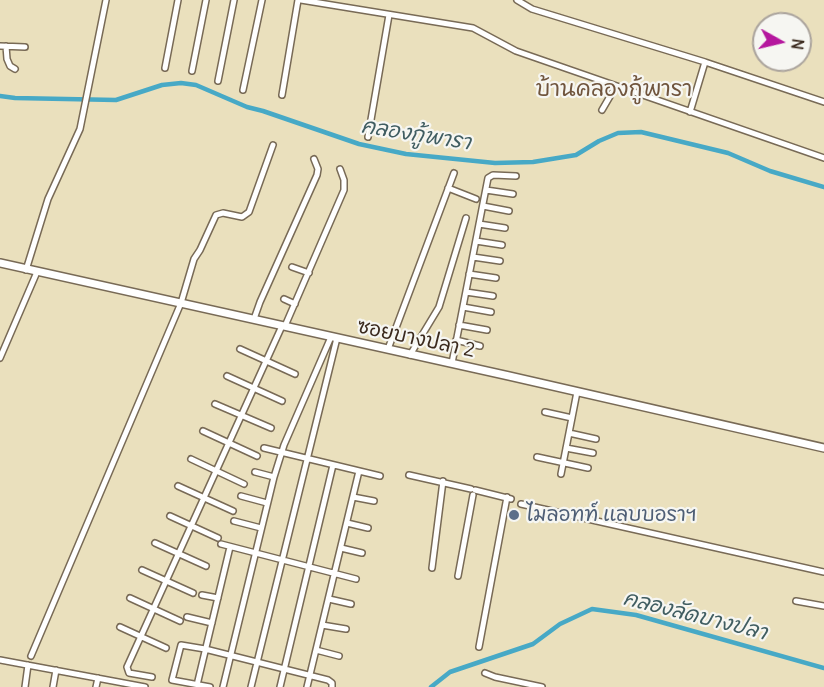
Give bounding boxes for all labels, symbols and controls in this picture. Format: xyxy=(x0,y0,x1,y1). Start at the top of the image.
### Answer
north arrow xyxy=(752,12,812,72)
text: N xyxy=(787,37,809,51)
district label: บ้านคลองกู้พารา xyxy=(536,77,692,103)
water label: คลองกู้พารา xyxy=(359,114,473,156)
street label: ซอยบางปลา 2 xyxy=(355,315,477,363)
place label: ไมลอทท์ แลบบอราฯ xyxy=(526,503,697,527)
marker: ไมลอทท์ แลบบอราฯ xyxy=(507,508,521,522)
water label: คลองลัดบางปลา xyxy=(621,586,769,646)

